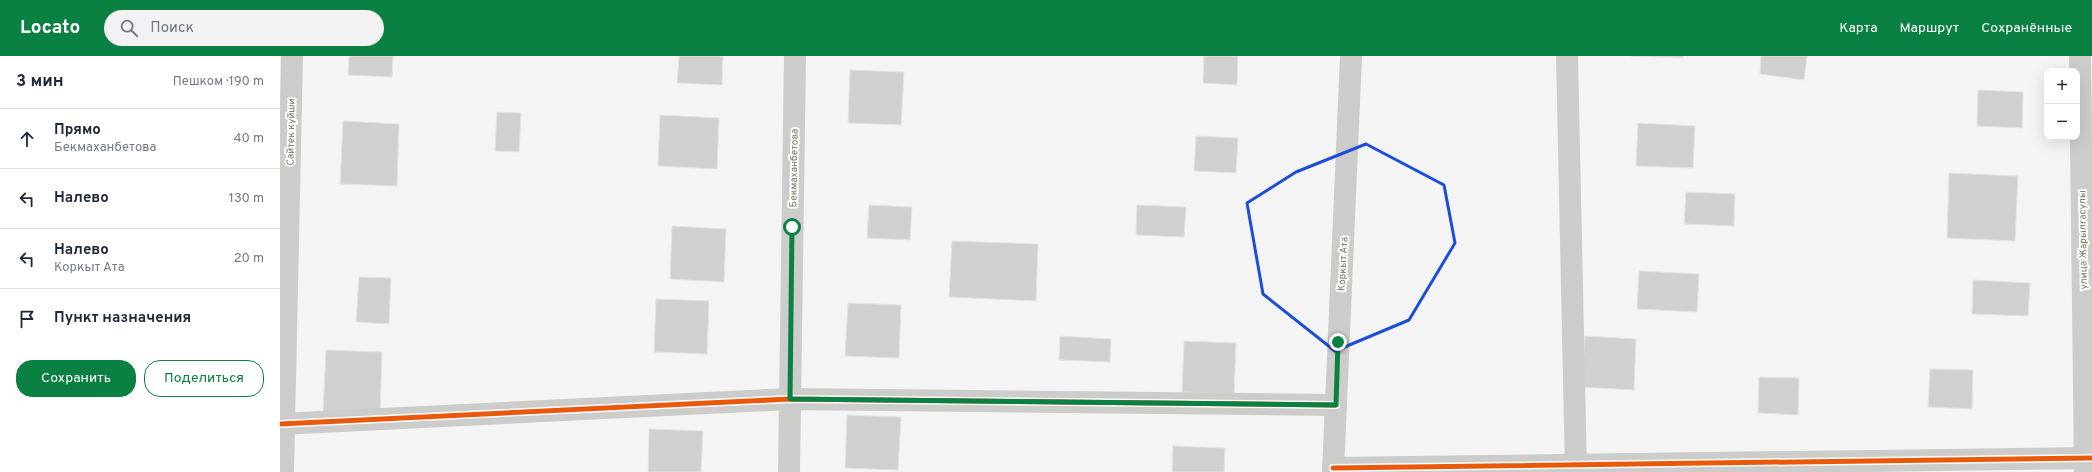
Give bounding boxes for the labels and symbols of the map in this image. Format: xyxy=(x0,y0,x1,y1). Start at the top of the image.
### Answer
street label: Сайтек куйши xyxy=(284,98,299,166)
street label: Бекмаханбетова xyxy=(787,129,802,208)
street label: улица Жарылгасулы xyxy=(2076,190,2091,290)
route start xyxy=(783,218,801,236)
street label: Коркыт Ата xyxy=(1336,237,1351,292)
route end xyxy=(1329,333,1347,351)

